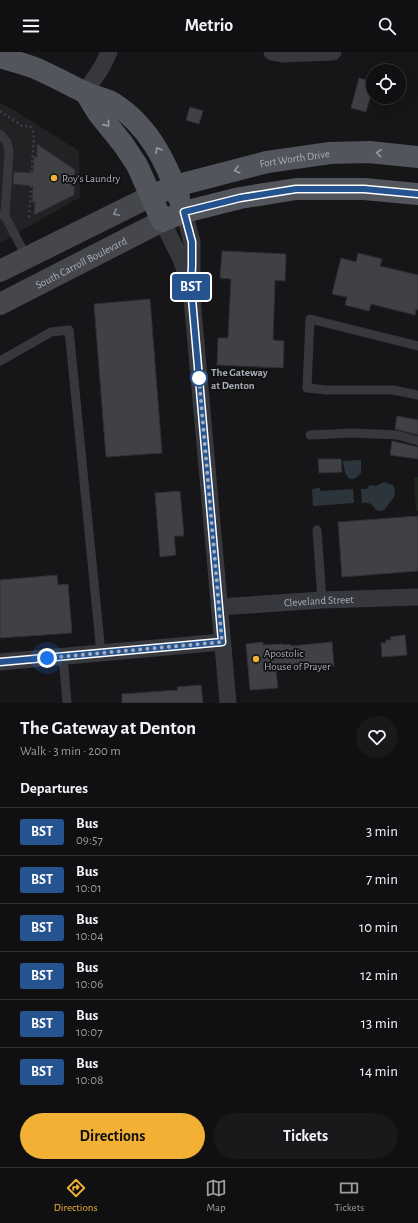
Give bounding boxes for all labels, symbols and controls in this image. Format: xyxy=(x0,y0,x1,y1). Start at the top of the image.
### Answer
icon: menu xyxy=(20,15,42,37)
icon: search xyxy=(376,15,398,37)
text: Metrio xyxy=(185,17,233,35)
map controls xyxy=(366,64,406,104)
button: locate xyxy=(366,64,406,104)
one-way arrow xyxy=(103,120,110,127)
one-way arrow xyxy=(156,147,163,154)
street label: Fort Worth Drive xyxy=(258,148,330,169)
one-way arrow xyxy=(376,148,382,157)
one-way arrow xyxy=(234,165,241,174)
marker: Roy's Laundry xyxy=(49,173,59,183)
place label: Roy's Laundry xyxy=(62,173,121,184)
one-way arrow xyxy=(113,208,120,216)
street label: South Carroll Boulevard xyxy=(34,234,129,290)
line badge: BST xyxy=(168,274,214,300)
text: BST xyxy=(180,280,202,294)
place label: The Gateway at Denton xyxy=(211,367,268,391)
marker: The Gateway at Denton xyxy=(190,369,208,387)
street label: Cleveland Street xyxy=(283,593,354,608)
your location xyxy=(37,648,57,668)
place label: Apostolic House of Prayer xyxy=(264,648,331,672)
marker: Apostolic House of Prayer xyxy=(251,654,261,664)
button: heart xyxy=(356,716,398,758)
text: The Gateway at Denton xyxy=(20,719,196,738)
text: Walk · 3 min · 200 m xyxy=(20,745,121,758)
text: Departures xyxy=(20,781,88,796)
text: Bus xyxy=(76,816,98,831)
text: 3 min xyxy=(366,824,398,839)
text: BST xyxy=(31,825,53,839)
text: 09:57 xyxy=(76,834,103,847)
text: Bus xyxy=(76,864,98,879)
text: 7 min xyxy=(366,872,398,887)
text: BST xyxy=(31,873,53,887)
text: 10:01 xyxy=(76,882,102,895)
text: Bus xyxy=(76,912,98,927)
text: 10 min xyxy=(359,920,398,935)
text: BST xyxy=(31,921,53,935)
text: 10:04 xyxy=(76,930,103,943)
text: Bus xyxy=(76,960,98,975)
text: 12 min xyxy=(360,968,398,983)
text: BST xyxy=(31,969,53,983)
text: 10:06 xyxy=(76,978,103,991)
text: Bus xyxy=(76,1008,98,1023)
text: 13 min xyxy=(361,1016,398,1031)
text: BST xyxy=(31,1017,53,1031)
text: 10:07 xyxy=(76,1026,103,1039)
text: Bus xyxy=(76,1056,98,1071)
text: 14 min xyxy=(360,1064,398,1079)
text: BST xyxy=(31,1065,53,1079)
text: 10:08 xyxy=(76,1074,103,1087)
button: Directions xyxy=(20,1113,205,1159)
button: Tickets xyxy=(213,1113,398,1159)
tab: Directions xyxy=(54,1177,98,1214)
tab: Map xyxy=(205,1177,227,1214)
tab: Tickets xyxy=(334,1177,364,1214)

